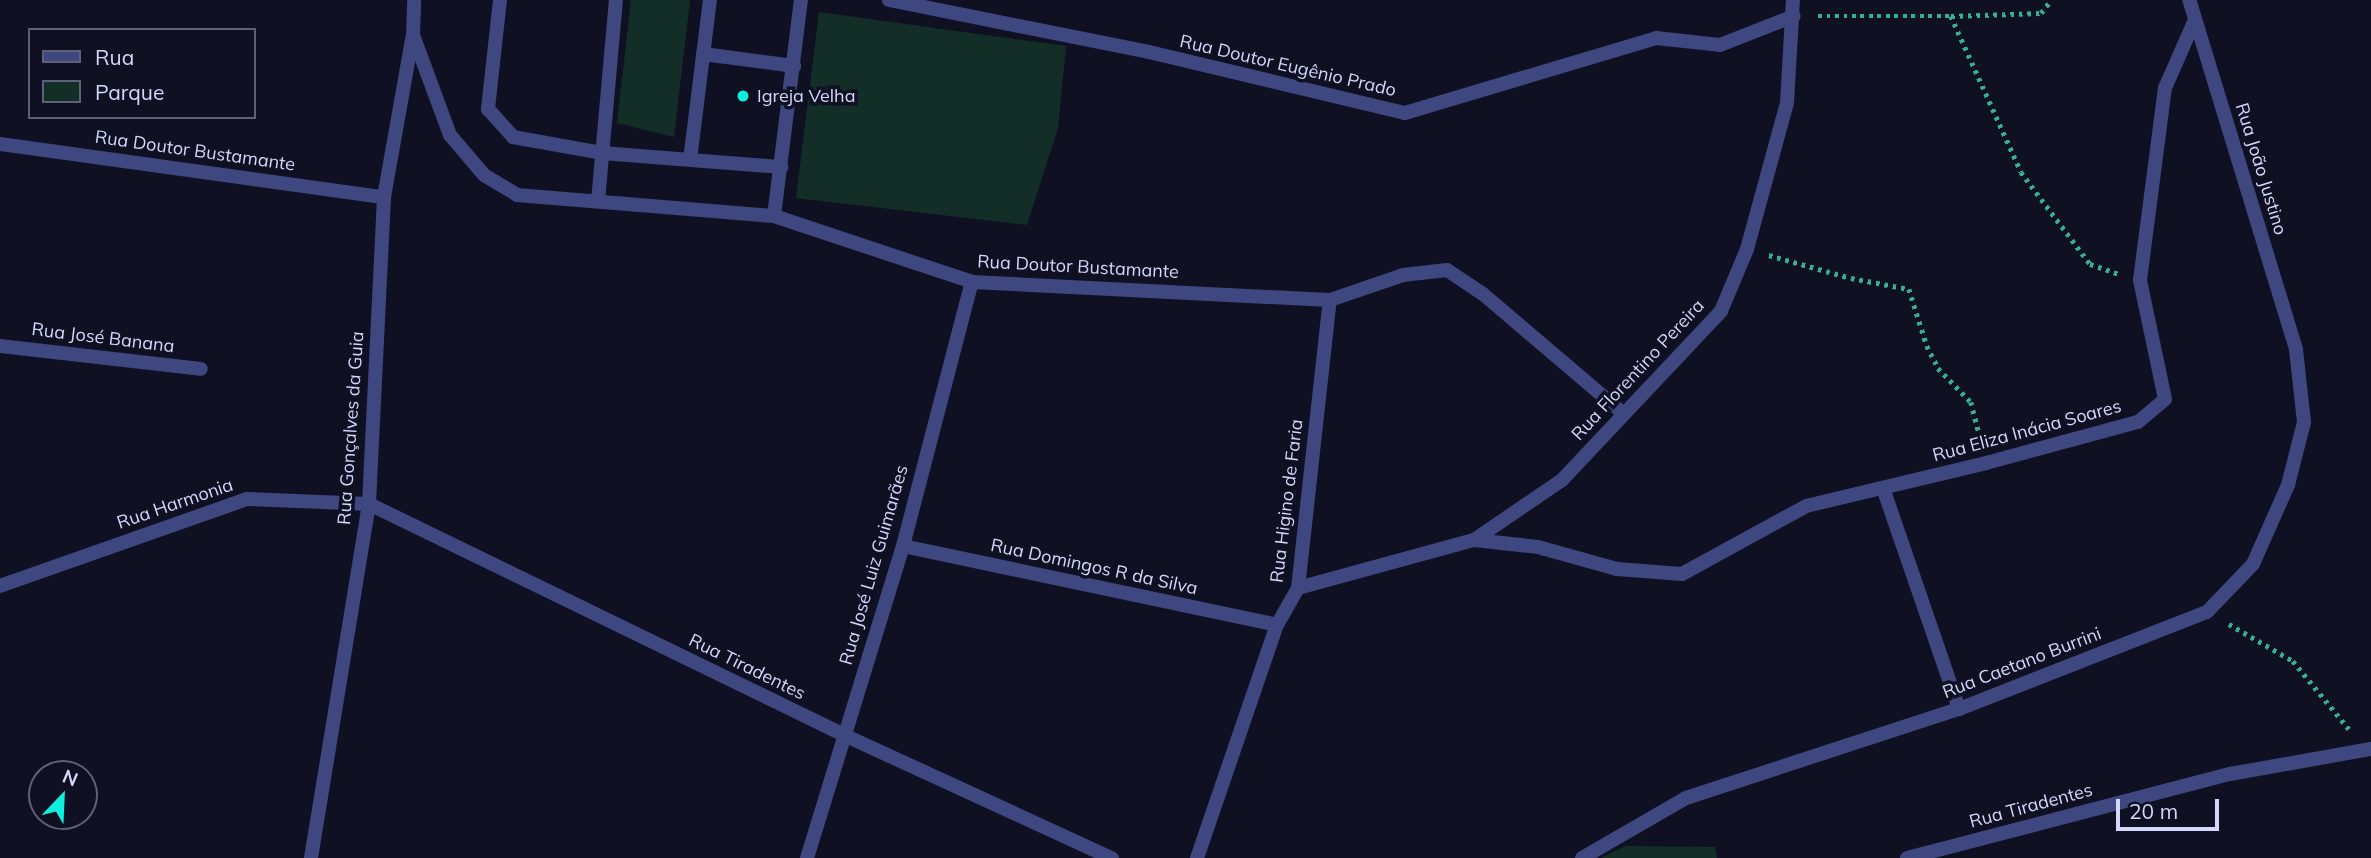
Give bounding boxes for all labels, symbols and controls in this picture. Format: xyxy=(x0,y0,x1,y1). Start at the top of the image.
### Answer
legend xyxy=(28,28,256,119)
street label: Rua Doutor Eugênio Prado xyxy=(1178,31,1398,101)
text: Rua xyxy=(95,44,134,70)
text: Parque xyxy=(95,79,164,105)
place label: Igreja Velha xyxy=(757,85,855,107)
marker: Igreja Velha xyxy=(735,88,751,104)
street label: Rua João Justino xyxy=(2231,100,2291,238)
street label: Rua Doutor Bustamante xyxy=(94,126,296,176)
street label: Rua Doutor Bustamante xyxy=(977,251,1179,283)
street label: Rua Florentino Pereira xyxy=(1567,295,1709,445)
street label: Rua José Banana xyxy=(30,319,176,357)
street label: Rua Gonçalves da Guia xyxy=(333,330,369,526)
street label: Rua Eliza Inácia Soares xyxy=(1930,395,2124,467)
street label: Rua Higino de Faria xyxy=(1266,418,1308,584)
street label: Rua José Luiz Guimarães xyxy=(835,463,913,667)
street label: Rua Harmonia xyxy=(114,474,236,534)
street label: Rua Domingos R da Silva xyxy=(989,535,1199,599)
street label: Rua Caetano Burrini xyxy=(1940,623,2104,703)
street label: Rua Tiradentes xyxy=(685,629,809,705)
north arrow xyxy=(28,760,98,830)
text: N xyxy=(59,764,82,791)
street label: Rua Tiradentes xyxy=(1967,779,2095,833)
scale bar xyxy=(2119,784,2222,828)
text: 20 m xyxy=(2129,798,2178,824)

